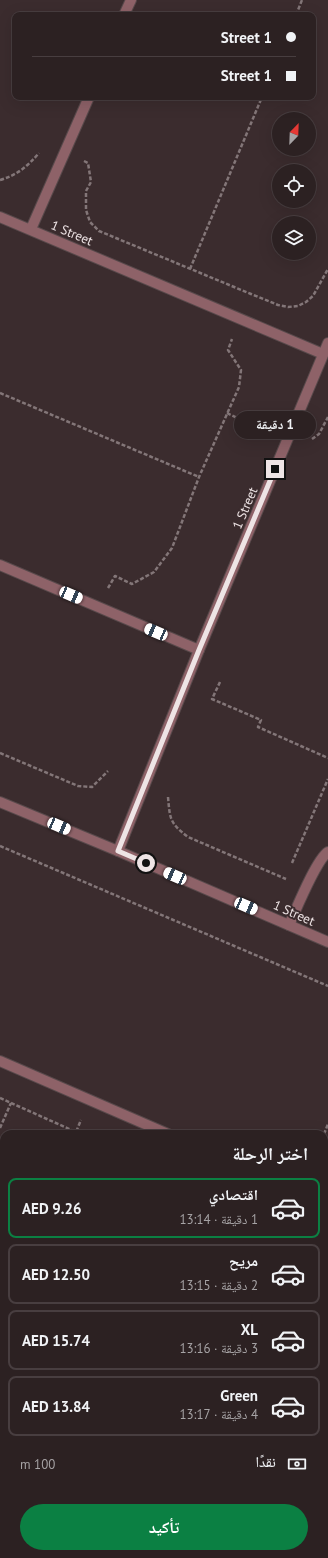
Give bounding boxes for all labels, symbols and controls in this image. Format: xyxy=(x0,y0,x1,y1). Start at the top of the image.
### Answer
text: 1 Street xyxy=(221,28,272,47)
text: 1 Street xyxy=(221,66,272,85)
north arrow xyxy=(272,112,316,156)
map controls xyxy=(272,112,316,260)
button: locate xyxy=(272,164,316,208)
button: layers xyxy=(272,216,316,260)
street label: 1 Street xyxy=(49,217,96,250)
callout: 1 دقيقة xyxy=(234,411,316,439)
text: 1 دقيقة xyxy=(256,416,294,433)
route end xyxy=(266,460,284,478)
street label: 1 Street xyxy=(229,484,262,531)
car xyxy=(58,585,84,605)
car xyxy=(143,622,169,642)
car xyxy=(46,816,72,836)
route start xyxy=(137,854,155,872)
car xyxy=(162,866,188,886)
car xyxy=(233,896,259,916)
street label: 1 Street xyxy=(271,896,318,930)
text: اختر الرحلة xyxy=(232,1142,308,1165)
text: اقتصادي xyxy=(209,1185,258,1204)
icon: car xyxy=(270,1190,306,1226)
text: AED 9.26 xyxy=(22,1199,81,1218)
text: 1 دقيقة · 13:14 xyxy=(179,1211,258,1228)
text: مريح xyxy=(229,1251,258,1270)
icon: car xyxy=(270,1256,306,1292)
text: AED 12.50 xyxy=(22,1265,90,1284)
text: 2 دقيقة · 13:15 xyxy=(179,1277,258,1294)
text: XL xyxy=(241,1320,258,1339)
icon: car xyxy=(270,1322,306,1358)
text: AED 15.74 xyxy=(22,1331,90,1350)
text: 3 دقيقة · 13:16 xyxy=(179,1340,258,1357)
text: Green xyxy=(220,1386,258,1405)
icon: car xyxy=(270,1388,306,1424)
text: AED 13.84 xyxy=(22,1397,90,1416)
text: 4 دقيقة · 13:17 xyxy=(179,1406,258,1423)
text: نقدًا xyxy=(255,1452,276,1471)
icon: cash xyxy=(286,1453,308,1475)
text: 100 m xyxy=(20,1456,55,1473)
button: تأكيد xyxy=(20,1504,308,1550)

